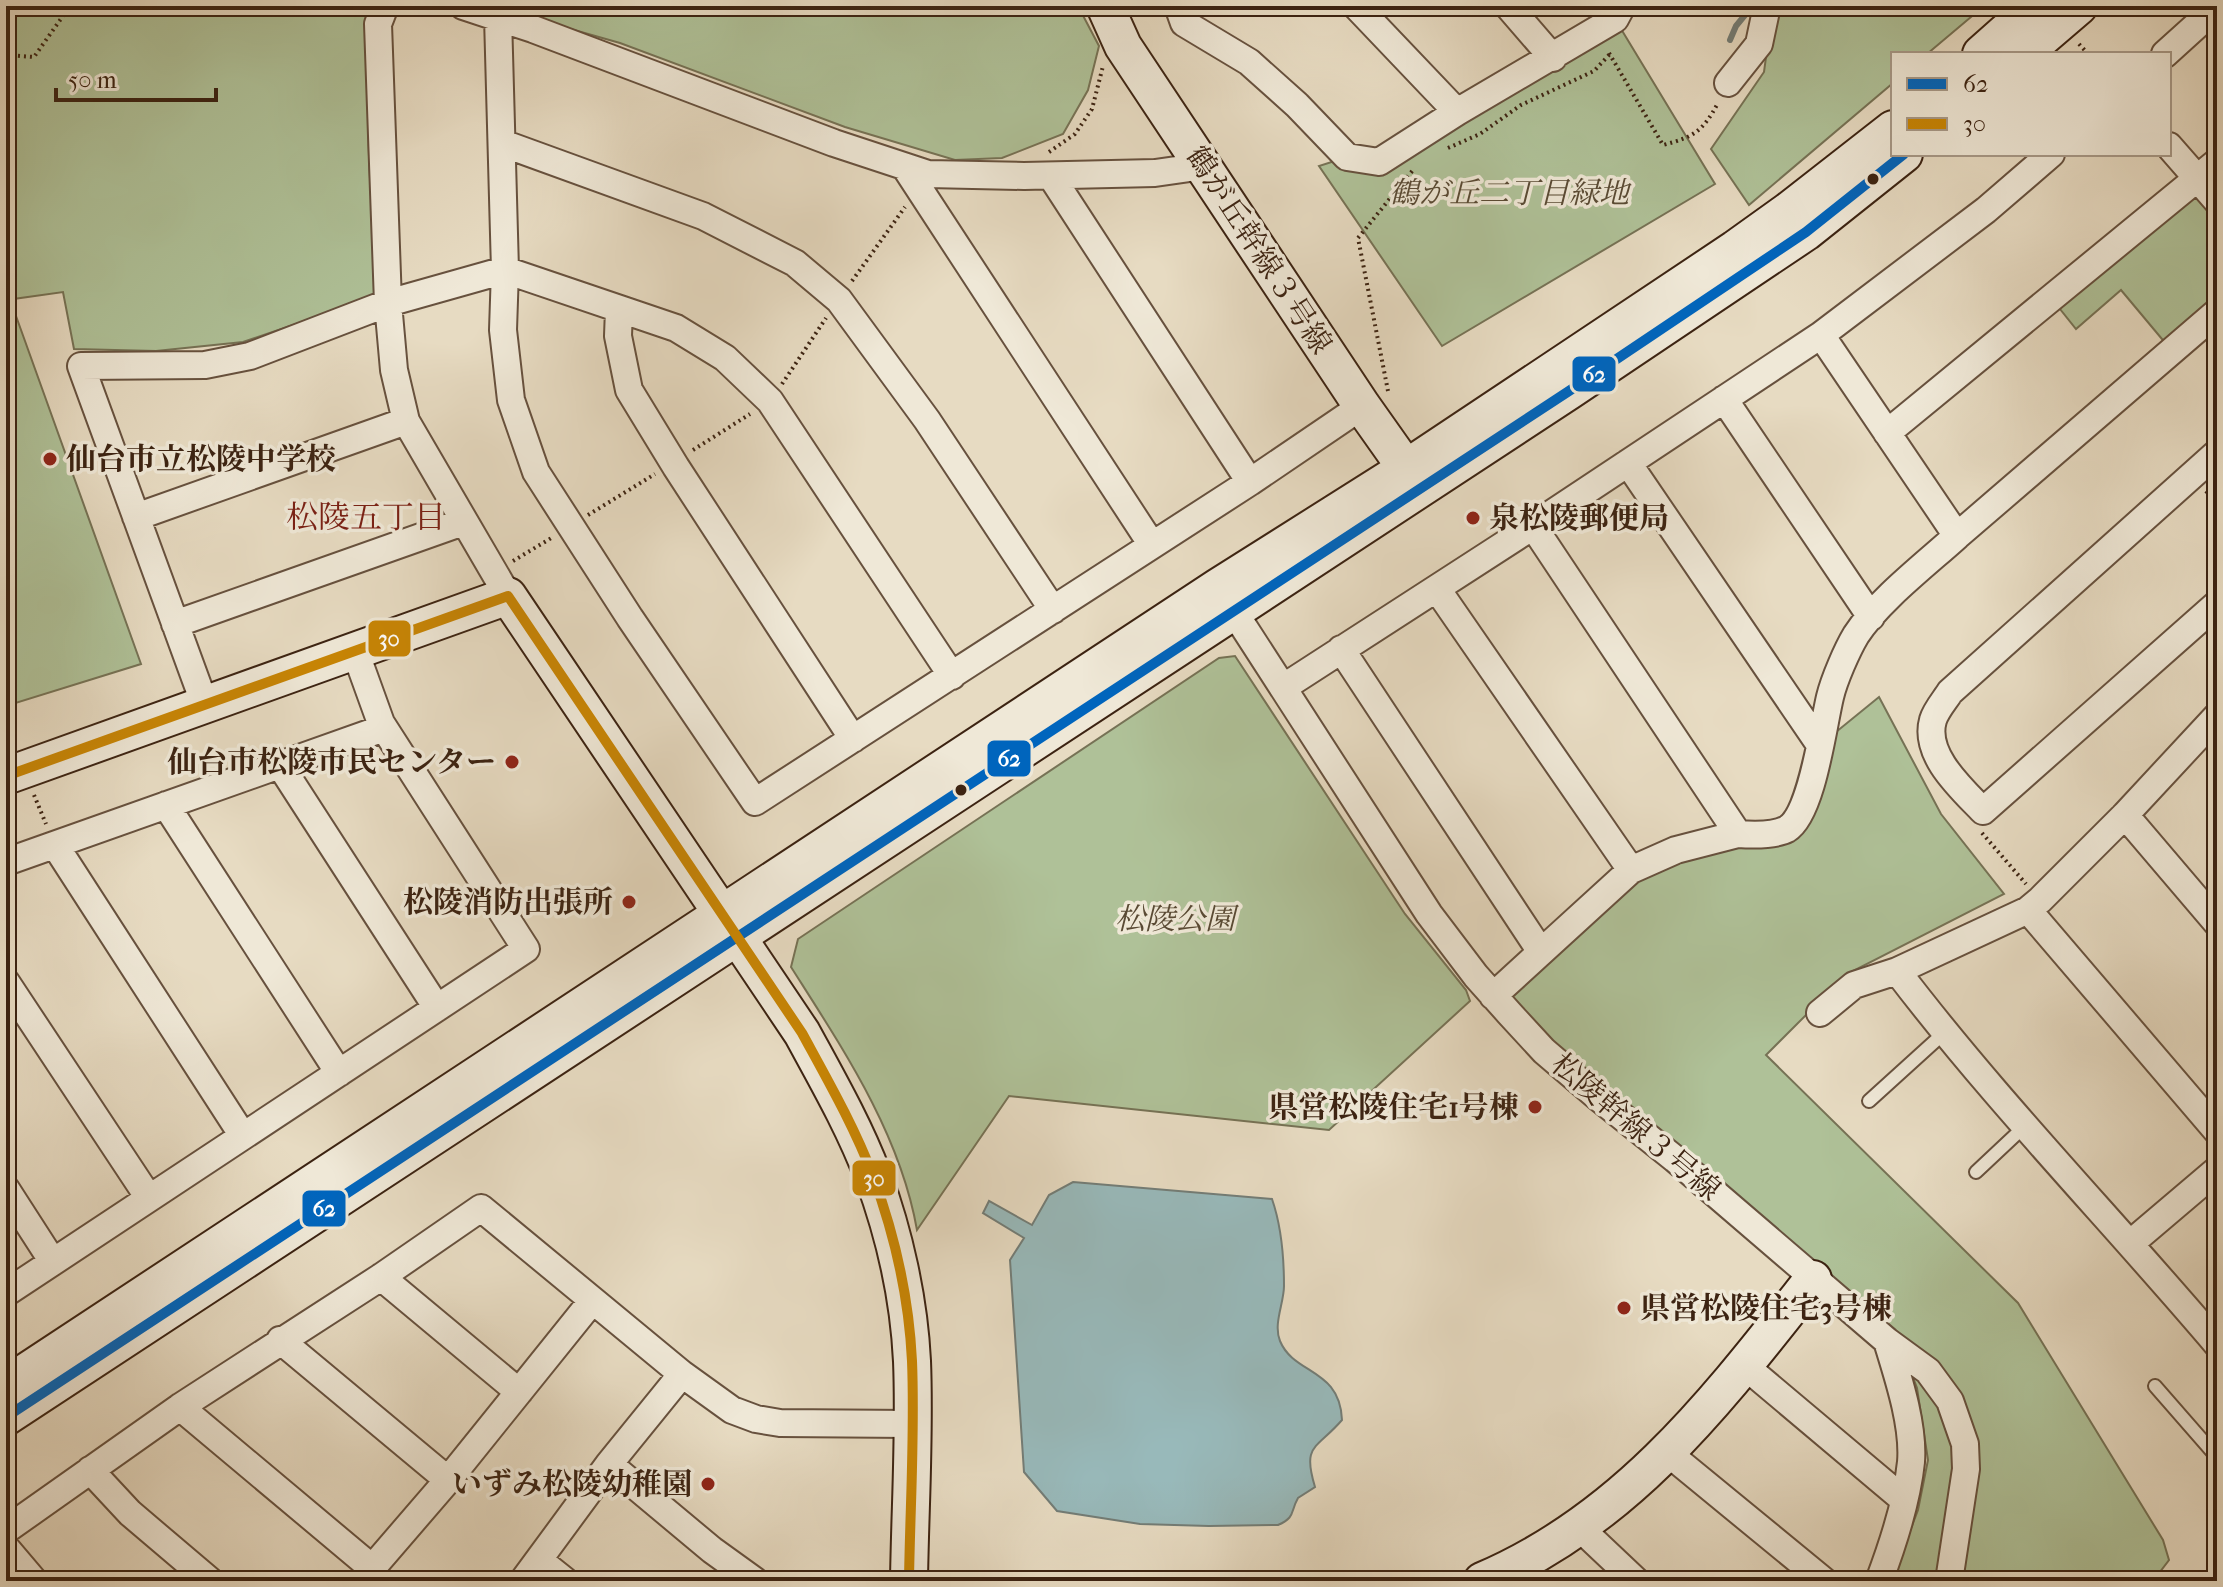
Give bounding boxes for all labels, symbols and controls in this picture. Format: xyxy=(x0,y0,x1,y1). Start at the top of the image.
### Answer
scale bar xyxy=(56,52,216,102)
legend xyxy=(1891,52,2171,156)
text: 50 m xyxy=(68,66,117,94)
text: 62 xyxy=(1963,70,1988,98)
text: 30 xyxy=(1963,110,1986,138)
street label: 鶴が丘幹線３号線 xyxy=(1179,140,1339,360)
unlabelled marker xyxy=(1865,171,1881,187)
park label: 鶴が丘二丁目緑地 xyxy=(1389,176,1632,211)
line badge: 62 xyxy=(1571,355,1617,393)
text: 62 xyxy=(1582,362,1606,388)
place label: 仙台市立松陵中学校 xyxy=(66,442,336,477)
marker: 仙台市立松陵中学校 xyxy=(41,450,59,468)
district label: 松陵五丁目 xyxy=(286,499,446,536)
place label: 泉松陵郵便局 xyxy=(1489,501,1669,536)
marker: 泉松陵郵便局 xyxy=(1464,509,1482,527)
line badge: 30 xyxy=(367,619,412,658)
text: 30 xyxy=(378,626,400,652)
line badge: 62 xyxy=(986,739,1032,778)
place label: 仙台市松陵市民センター xyxy=(167,745,496,780)
text: 62 xyxy=(997,746,1021,772)
marker: 仙台市松陵市民センター xyxy=(503,753,521,771)
unlabelled marker xyxy=(953,782,969,798)
place label: 松陵消防出張所 xyxy=(403,885,613,920)
marker: 松陵消防出張所 xyxy=(620,893,638,911)
park label: 松陵公園 xyxy=(1115,902,1240,937)
street label: 松陵幹線３号線 xyxy=(1544,1046,1727,1208)
place label: 県営松陵住宅1号棟 xyxy=(1268,1090,1519,1125)
marker: 県営松陵住宅1号棟 xyxy=(1526,1098,1544,1116)
line badge: 30 xyxy=(851,1159,897,1197)
text: 30 xyxy=(863,1166,885,1192)
line badge: 62 xyxy=(301,1189,347,1228)
text: 62 xyxy=(312,1196,336,1222)
place label: 県営松陵住宅3号棟 xyxy=(1640,1291,1892,1326)
marker: 県営松陵住宅3号棟 xyxy=(1615,1299,1633,1317)
place label: いずみ松陵幼稚園 xyxy=(452,1467,692,1502)
marker: いずみ松陵幼稚園 xyxy=(699,1475,717,1493)

